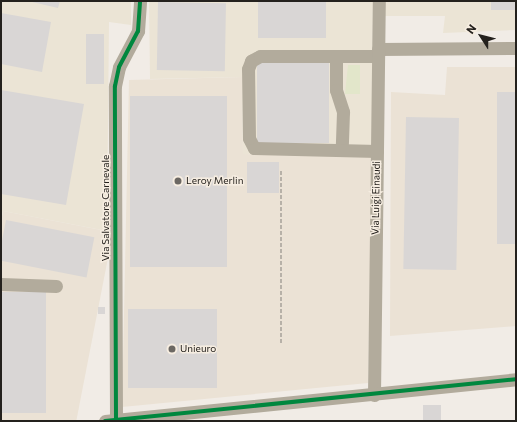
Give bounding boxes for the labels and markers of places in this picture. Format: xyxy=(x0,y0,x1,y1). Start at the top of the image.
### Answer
place label: Leroy Merlin xyxy=(186,175,243,187)
marker: Leroy Merlin xyxy=(173,176,183,186)
place label: Unieuro xyxy=(180,343,216,355)
marker: Unieuro xyxy=(167,344,177,354)

